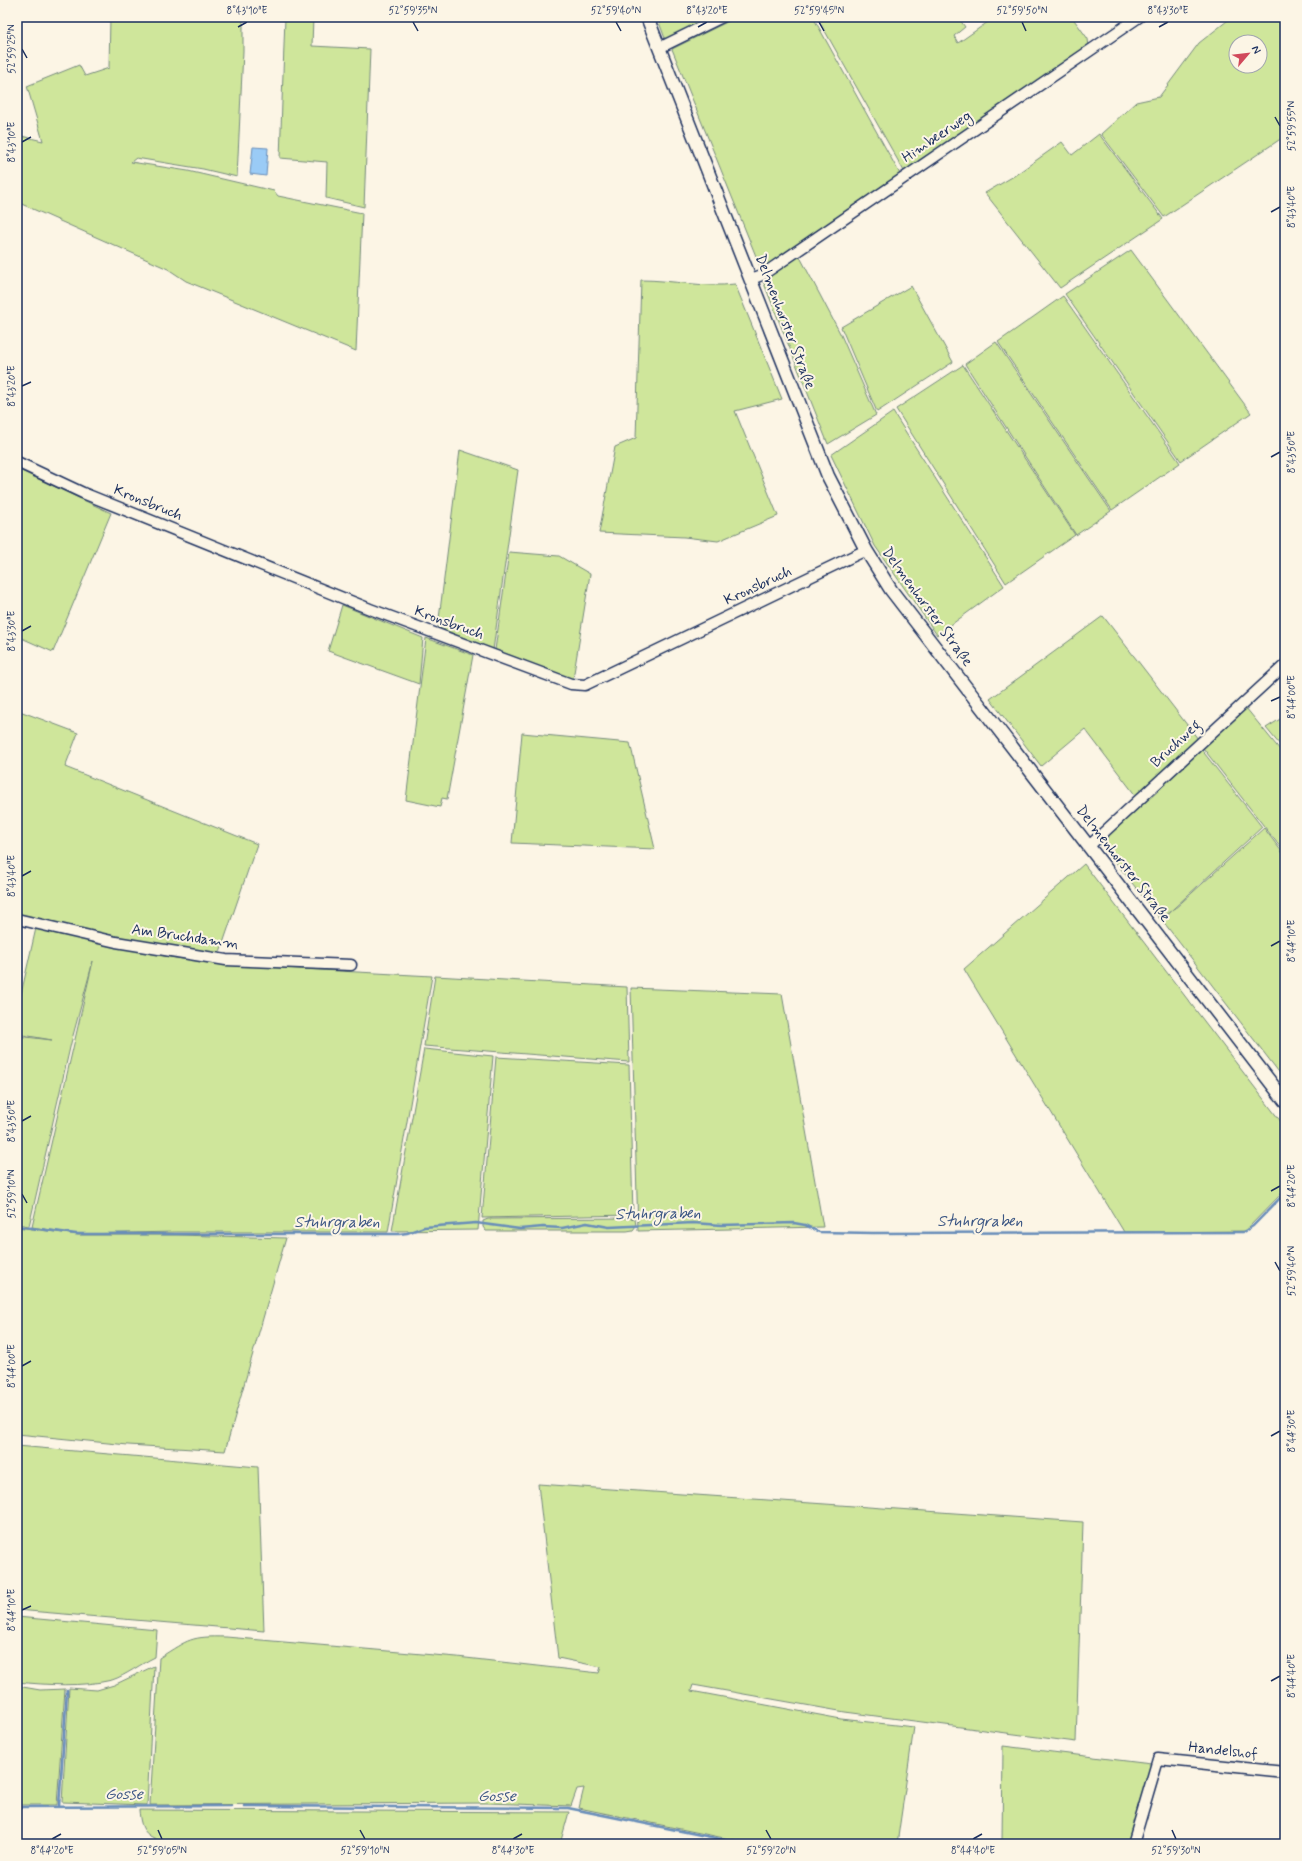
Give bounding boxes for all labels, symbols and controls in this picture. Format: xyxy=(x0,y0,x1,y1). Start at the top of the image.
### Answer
text: 8°43'10"E xyxy=(227,4,268,18)
text: 52°59'35"N xyxy=(389,4,438,18)
text: 52°59'40"N xyxy=(591,4,642,18)
text: 8°43'20"E xyxy=(686,4,728,18)
text: 52°59'45"N xyxy=(794,4,844,18)
text: 52°59'50"N xyxy=(997,4,1048,18)
text: 8°43'30"E xyxy=(1148,4,1189,18)
text: 52°59'25"N xyxy=(5,24,19,74)
north arrow xyxy=(1228,34,1268,74)
text: N xyxy=(1248,43,1264,56)
text: 52°59'55"N xyxy=(1285,100,1299,151)
street label: Himbeerweg xyxy=(898,106,976,168)
text: 8°43'10"E xyxy=(5,121,19,162)
text: 8°43'40"E xyxy=(1285,186,1299,228)
street label: Delmenhorster Straße xyxy=(750,252,820,392)
text: 8°43'20"E xyxy=(5,365,19,407)
text: 8°43'50"E xyxy=(1285,431,1299,473)
street label: Kronsbruch xyxy=(111,480,186,526)
street label: Delmenhorster Straße xyxy=(877,543,977,671)
street label: Kronsbruch xyxy=(721,561,795,610)
street label: Kronsbruch xyxy=(411,601,487,645)
text: 8°43'30"E xyxy=(5,610,19,651)
text: 8°44'00"E xyxy=(1285,675,1299,719)
street label: Bruchweg xyxy=(1147,716,1206,773)
street label: Delmenhorster Straße xyxy=(1071,801,1175,927)
text: 8°43'40"E xyxy=(5,855,19,897)
text: 8°44'10"E xyxy=(1285,919,1299,962)
street label: Am Bruchdamm xyxy=(130,920,240,954)
text: 8°43'50"E xyxy=(5,1100,19,1142)
text: 8°44'20"E xyxy=(1285,1164,1299,1208)
text: 52°59'10"N xyxy=(5,1169,19,1219)
water label: Stuhrgraben xyxy=(615,1203,701,1227)
water label: Stuhrgraben xyxy=(937,1211,1023,1234)
water label: Stuhrgraben xyxy=(294,1212,380,1235)
text: 52°59'40"N xyxy=(1285,1245,1299,1296)
text: 8°44'00"E xyxy=(5,1344,19,1388)
text: 8°44'30"E xyxy=(1285,1409,1299,1452)
text: 8°44'10"E xyxy=(5,1588,19,1631)
text: 8°44'40"E xyxy=(1285,1654,1299,1698)
street label: Handelshof xyxy=(1187,1737,1259,1765)
water label: Gosse xyxy=(105,1784,144,1805)
water label: Gosse xyxy=(478,1786,517,1807)
text: 8°44'20"E xyxy=(30,1844,74,1858)
text: 52°59'05"N xyxy=(137,1844,187,1858)
text: 52°59'10"N xyxy=(340,1844,390,1858)
text: 8°44'30"E xyxy=(492,1844,535,1858)
text: 52°59'20"N xyxy=(746,1844,796,1858)
text: 8°44'40"E xyxy=(951,1844,995,1858)
text: 52°59'30"N xyxy=(1151,1844,1201,1858)

